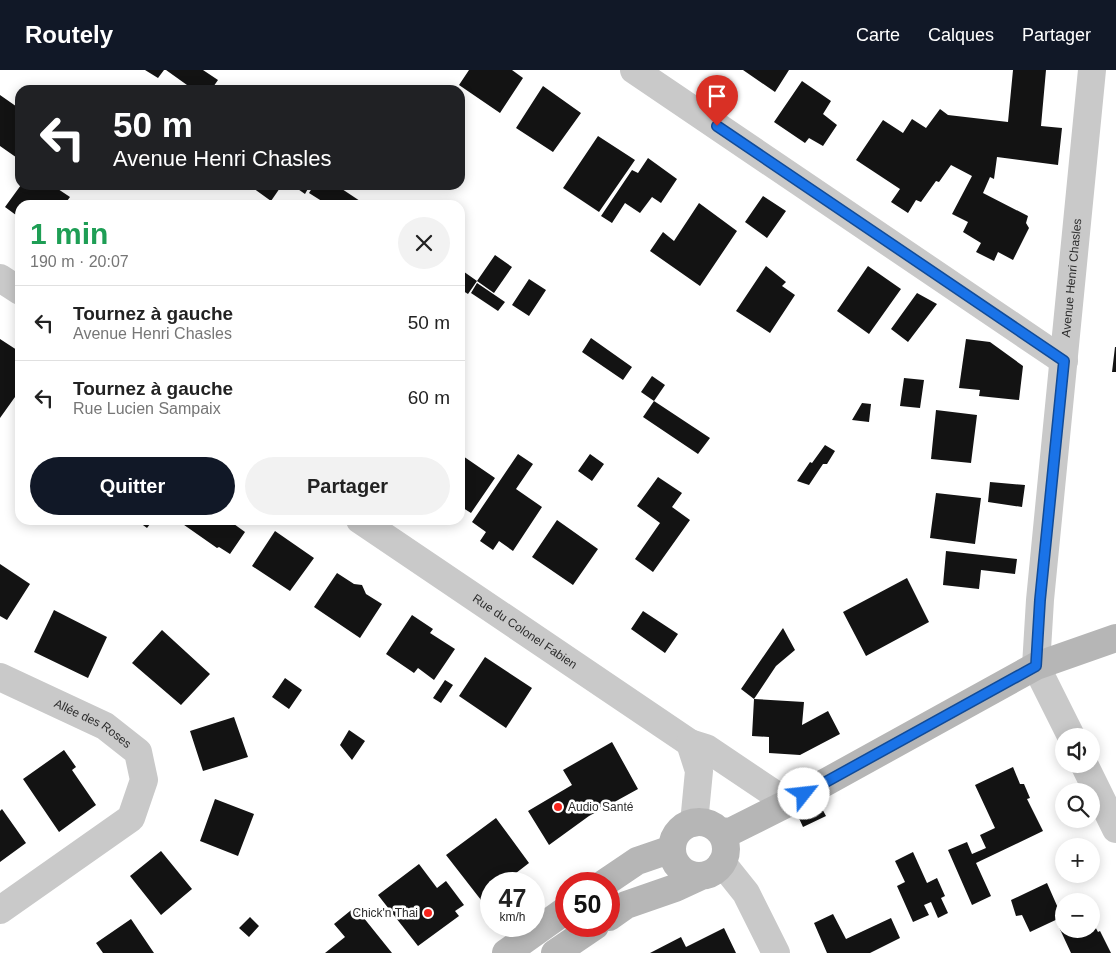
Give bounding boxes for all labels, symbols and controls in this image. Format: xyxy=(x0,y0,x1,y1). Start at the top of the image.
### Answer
text: Routely xyxy=(25,21,113,48)
text: Carte xyxy=(856,25,900,45)
text: Calques xyxy=(928,25,994,45)
text: Partager xyxy=(1022,25,1091,45)
pin xyxy=(696,75,738,126)
icon: arrive xyxy=(703,82,731,110)
icon: left xyxy=(30,105,95,170)
text: 50 m xyxy=(113,105,193,144)
text: Avenue Henri Chasles xyxy=(113,146,332,171)
text: 1 min xyxy=(30,217,108,250)
button: close xyxy=(398,217,450,269)
street label: Avenue Henri Chasles xyxy=(1059,218,1084,338)
text: 190 m · 20:07 xyxy=(30,253,129,270)
text: Tournez à gauche xyxy=(73,303,233,324)
icon: left xyxy=(30,309,58,337)
text: 50 m xyxy=(408,312,450,333)
text: Avenue Henri Chasles xyxy=(73,325,232,342)
text: Tournez à gauche xyxy=(73,378,233,399)
icon: left xyxy=(30,384,58,412)
text: 60 m xyxy=(408,387,450,408)
text: Rue Lucien Sampaix xyxy=(73,400,221,417)
button: Quitter xyxy=(30,457,235,515)
button: Partager xyxy=(245,457,450,515)
street label: Rue du Colonel Fabien xyxy=(470,591,580,672)
street label: Allée des Roses xyxy=(52,696,134,751)
map controls xyxy=(1055,728,1100,938)
button: sound xyxy=(1055,728,1100,773)
position arrow xyxy=(777,767,829,819)
button: search xyxy=(1055,783,1100,828)
place label: Audio Santé xyxy=(568,800,634,814)
marker: Audio Santé xyxy=(552,801,564,813)
button: + xyxy=(1055,838,1100,883)
speed limit sign: 50 xyxy=(555,872,620,937)
text: 47 xyxy=(499,884,526,912)
button: − xyxy=(1055,893,1100,938)
place label: Chick'n Thai xyxy=(353,906,418,920)
marker: Chick'n Thai xyxy=(422,907,434,919)
text: km/h xyxy=(499,910,526,924)

